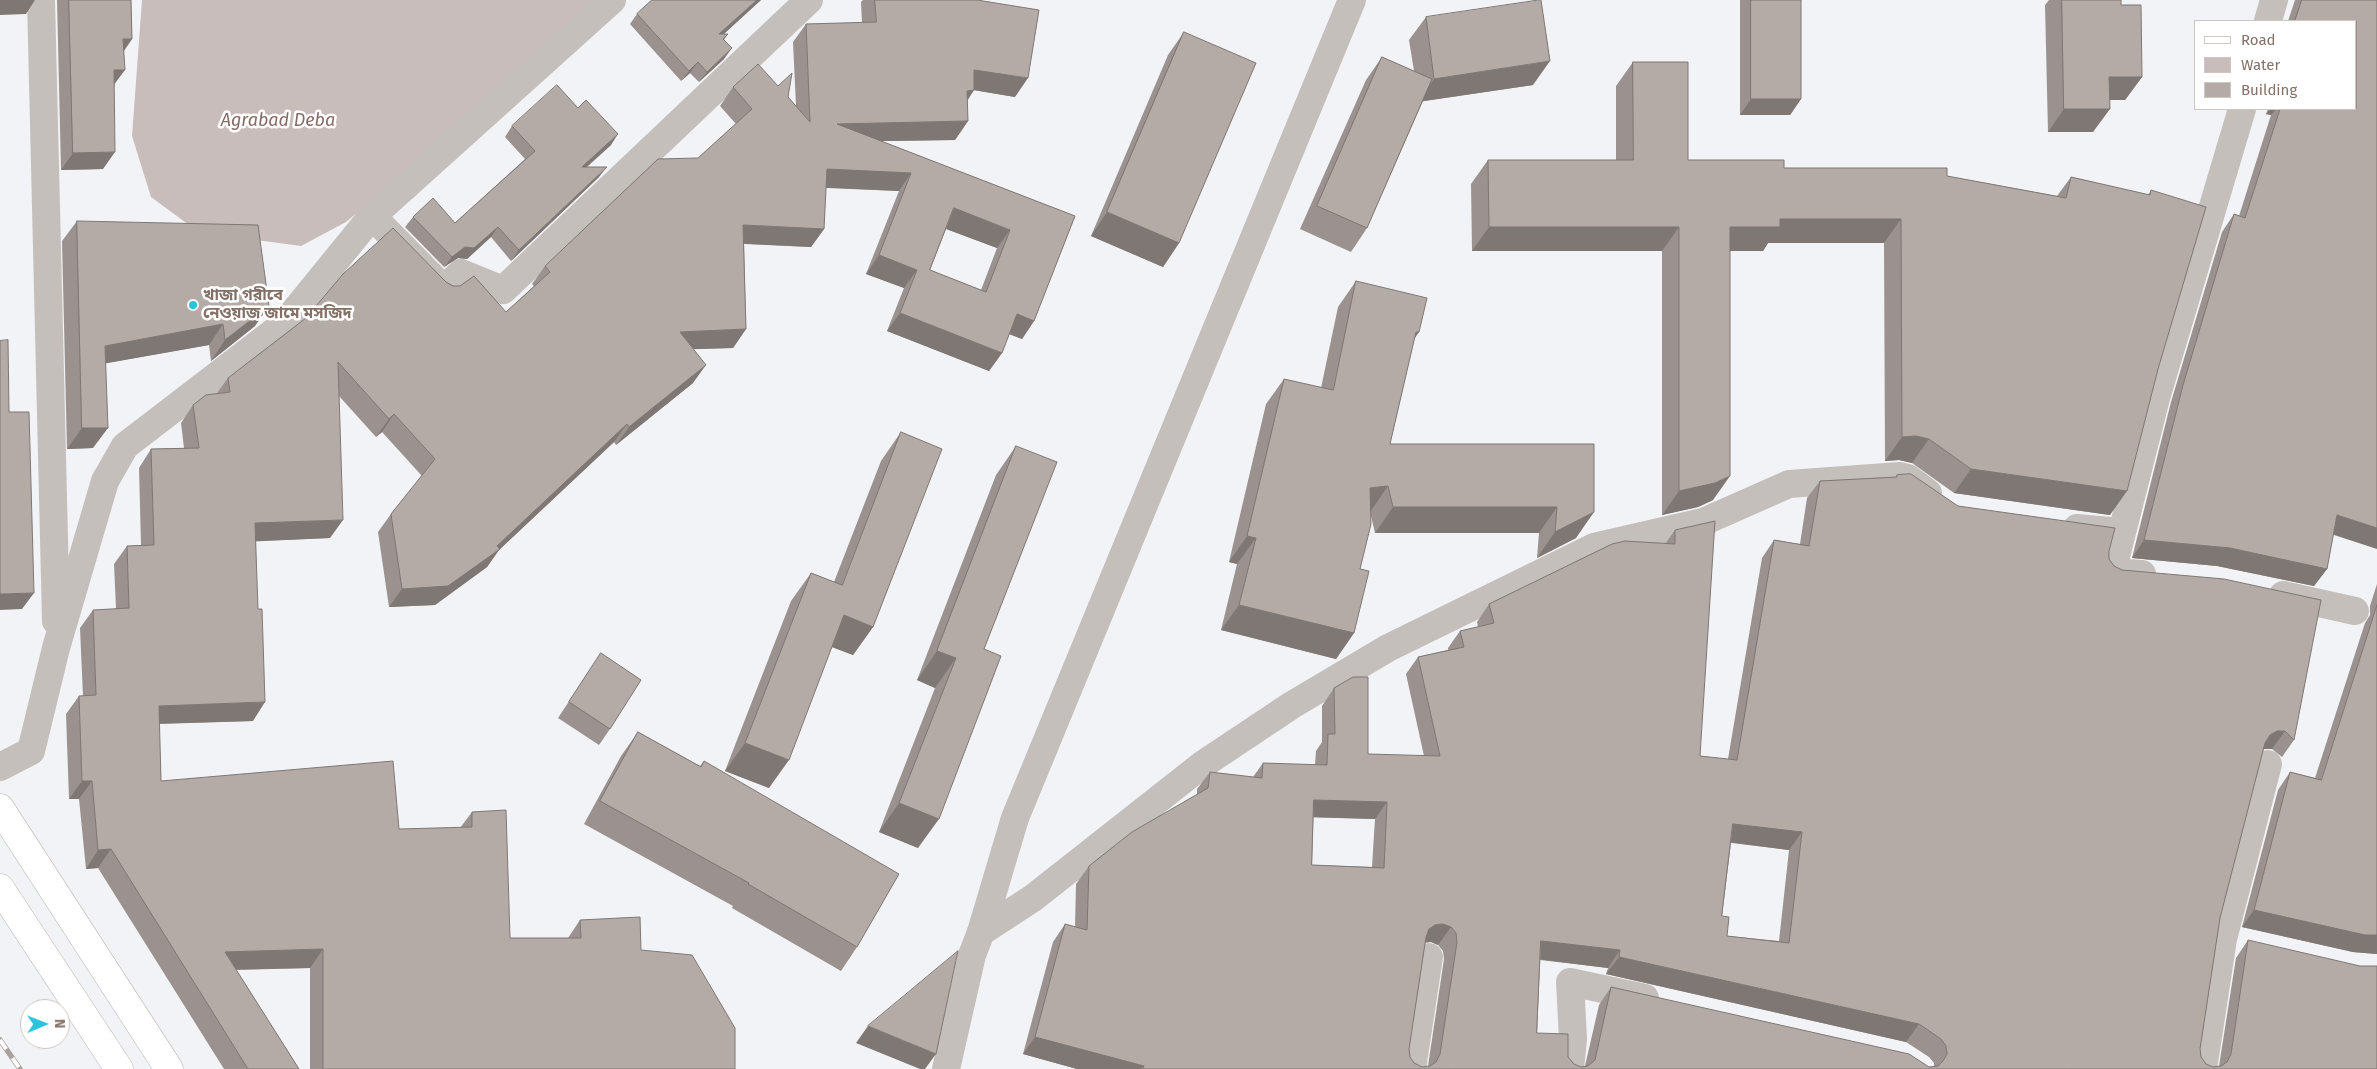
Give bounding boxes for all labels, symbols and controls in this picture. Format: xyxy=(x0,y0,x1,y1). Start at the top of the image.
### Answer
legend xyxy=(2194,20,2357,110)
text: Road xyxy=(2241,31,2276,49)
text: Water xyxy=(2241,56,2280,74)
text: Building xyxy=(2241,81,2297,99)
water label: Agrabad Deba xyxy=(221,110,335,132)
place label: খাজা গরীবে নেওয়াজ জামে মসজিদ xyxy=(203,286,352,324)
marker: খাজা গরীবে নেওয়াজ জামে মসজিদ xyxy=(187,299,199,311)
north arrow xyxy=(20,999,70,1049)
text: N xyxy=(51,1019,68,1029)

